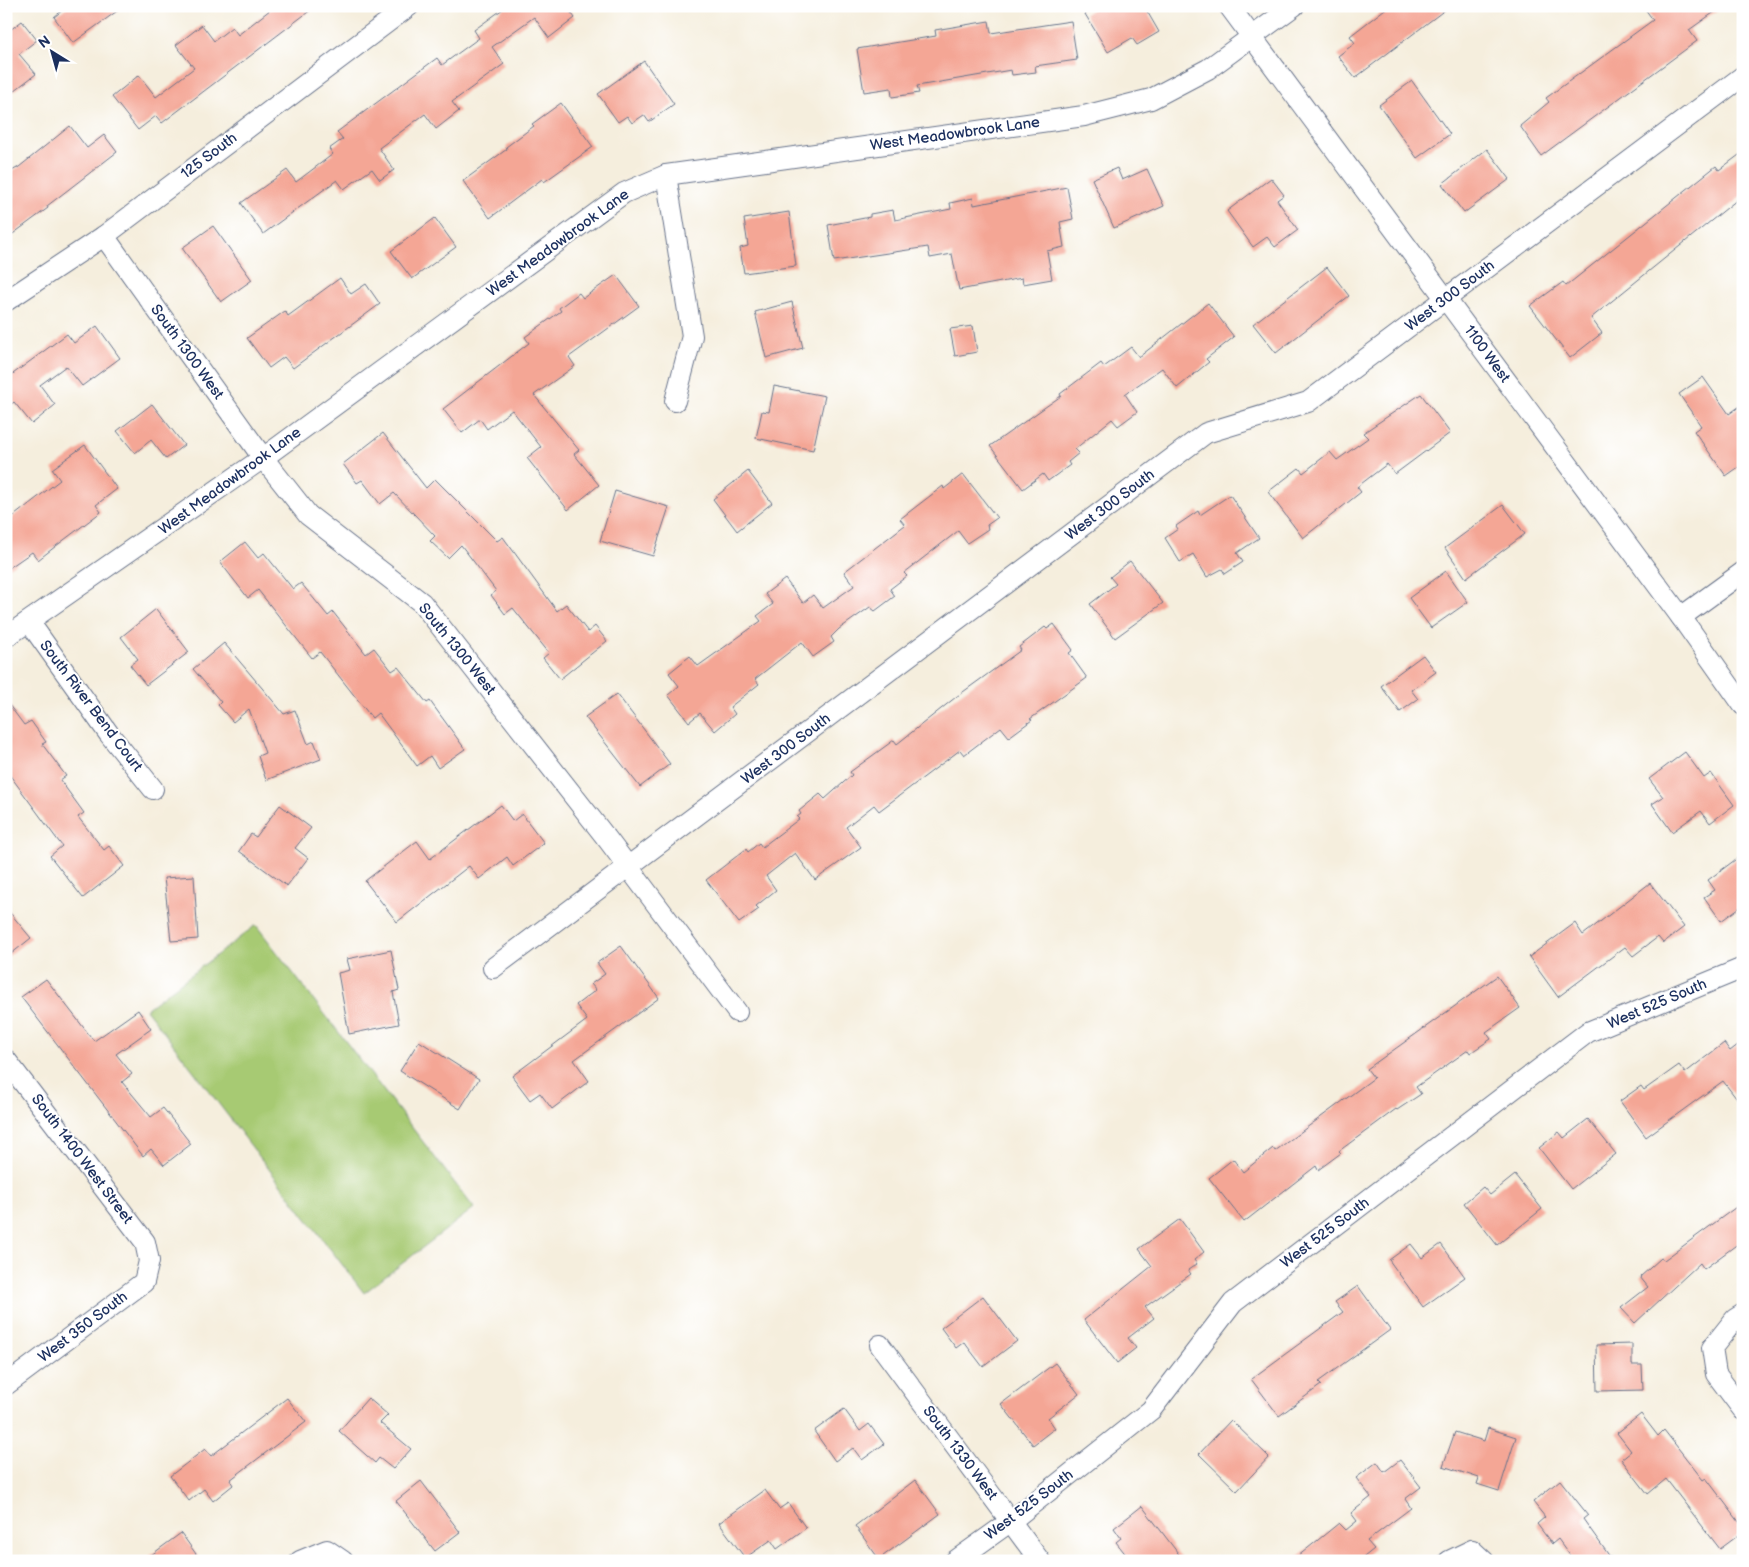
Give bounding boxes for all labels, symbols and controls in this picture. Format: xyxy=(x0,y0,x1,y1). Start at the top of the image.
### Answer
north arrow xyxy=(28,28,78,78)
text: N xyxy=(35,32,54,52)
street label: West Meadowbrook Lane xyxy=(869,113,1041,155)
street label: 125 South xyxy=(177,129,241,183)
street label: West Meadowbrook Lane xyxy=(483,185,633,301)
street label: West 300 South xyxy=(1402,256,1498,336)
street label: South 1300 West xyxy=(146,301,228,403)
street label: 1100 West xyxy=(1460,322,1514,387)
street label: West Meadowbrook Lane xyxy=(155,423,305,539)
street label: West 300 South xyxy=(1062,465,1158,545)
street label: South 1300 West xyxy=(414,599,500,699)
street label: South River Bend Court xyxy=(35,637,147,776)
street label: West 300 South xyxy=(738,709,834,789)
street label: West 525 South xyxy=(1604,974,1710,1034)
street label: South 1400 West Street xyxy=(27,1090,137,1228)
street label: West 525 South xyxy=(1277,1193,1373,1273)
street label: West 350 South xyxy=(35,1287,131,1367)
street label: South 1330 West xyxy=(918,1402,1002,1504)
street label: West 525 South xyxy=(981,1465,1077,1545)

